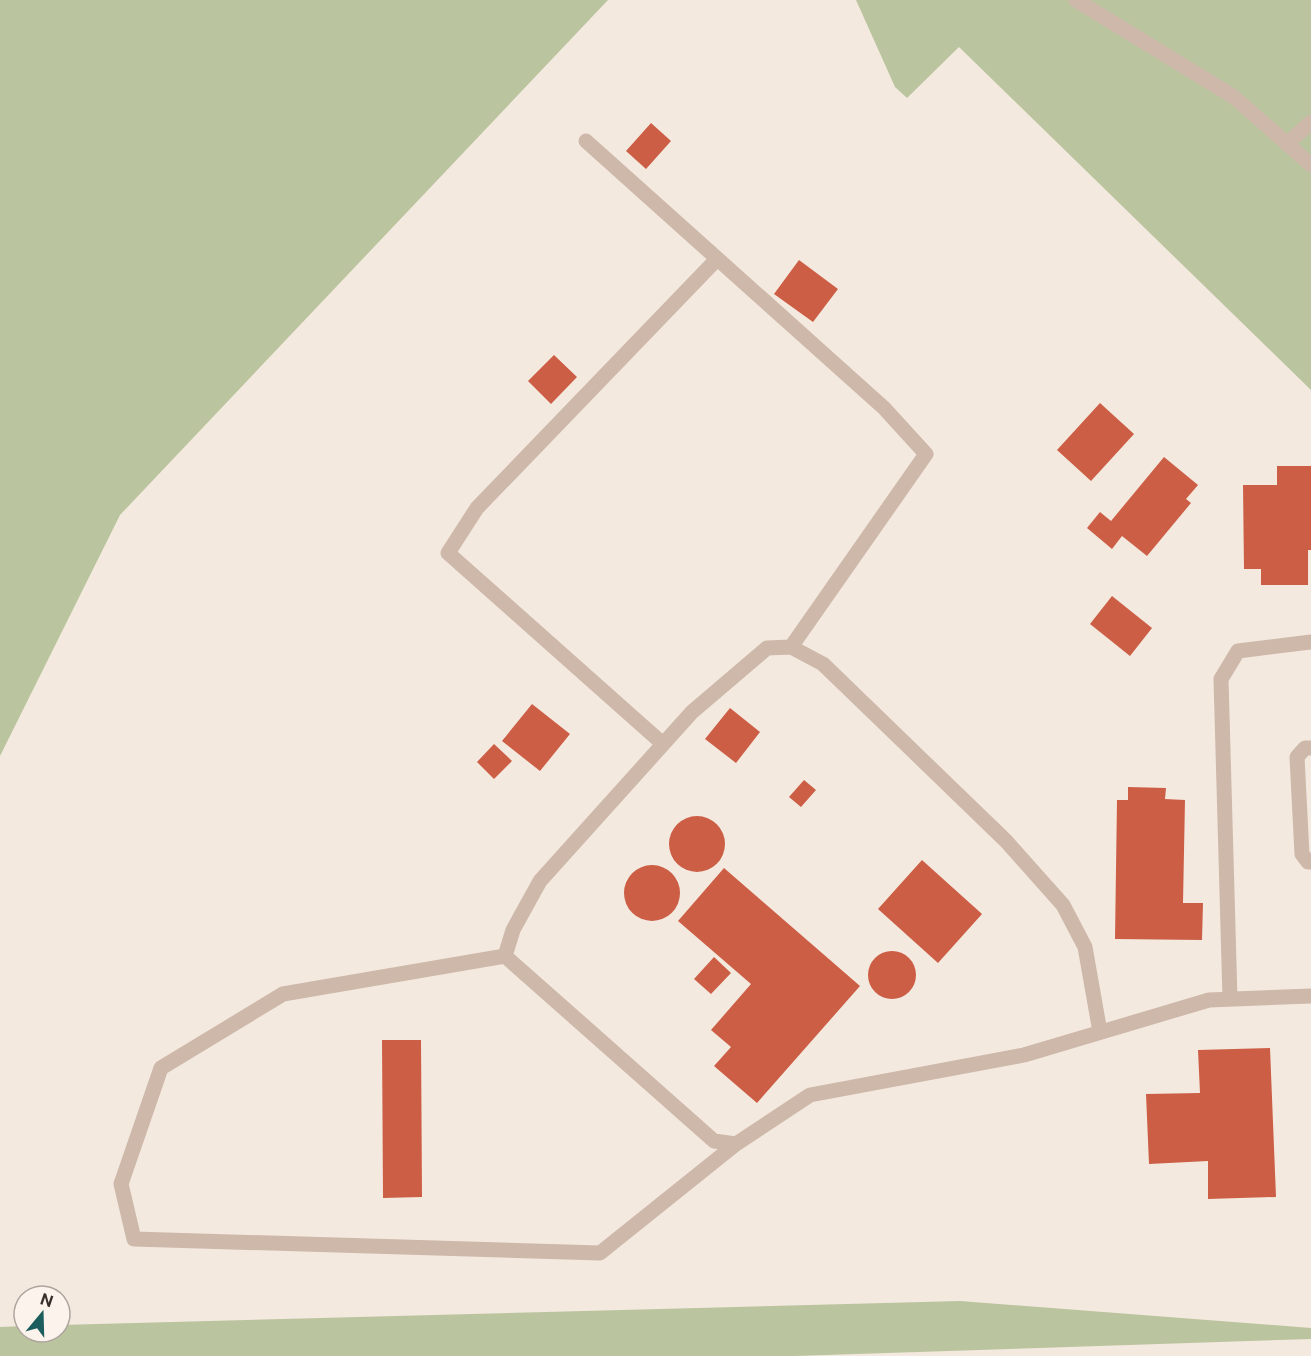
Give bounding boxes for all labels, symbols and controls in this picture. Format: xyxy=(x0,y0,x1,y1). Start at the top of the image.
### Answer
north arrow xyxy=(12,1284,72,1344)
text: N xyxy=(38,1289,56,1311)

